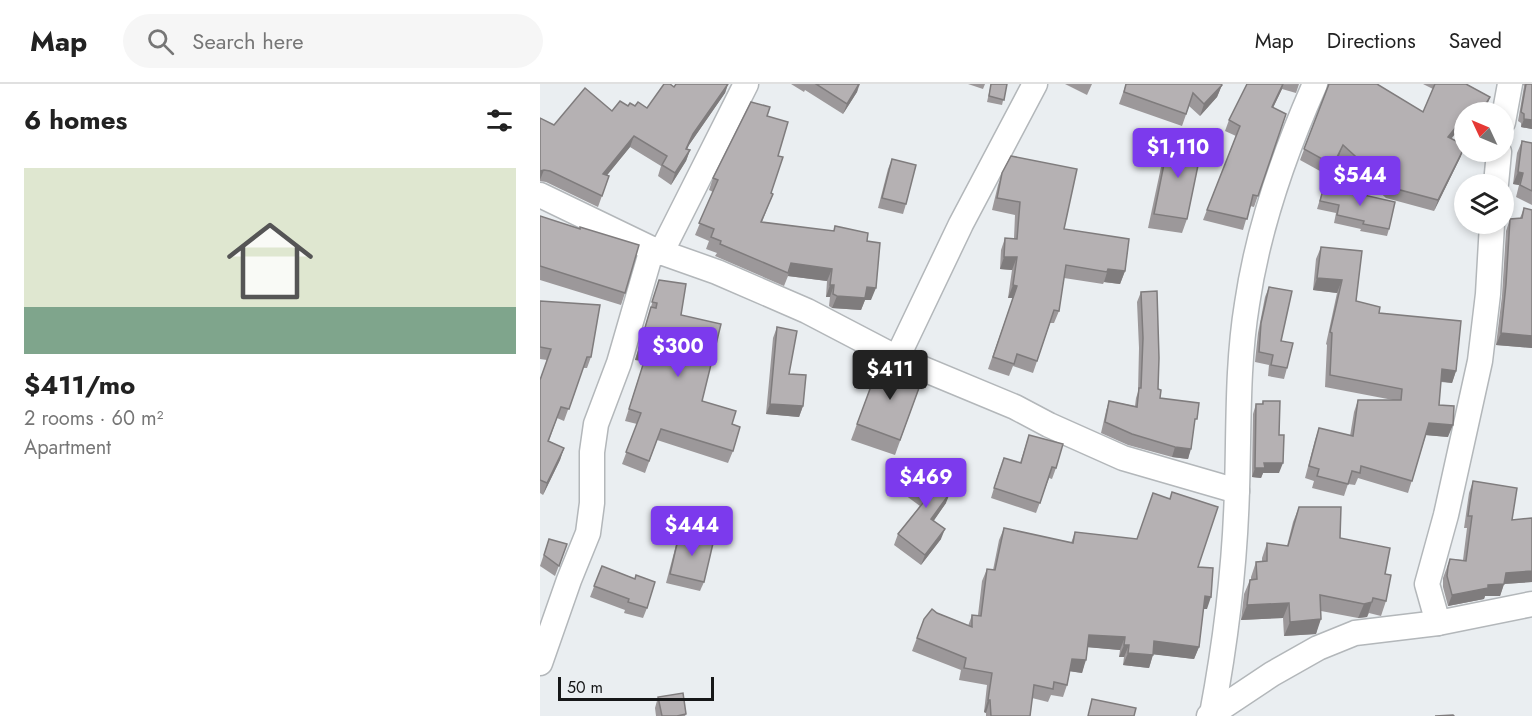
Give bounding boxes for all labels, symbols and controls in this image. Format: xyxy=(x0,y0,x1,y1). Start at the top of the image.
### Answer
search box xyxy=(123,14,543,68)
text: Map xyxy=(30,21,87,62)
icon: search xyxy=(144,25,177,58)
text: Search here xyxy=(192,25,304,57)
text: Map xyxy=(1255,26,1294,56)
text: Directions xyxy=(1327,26,1416,56)
text: Saved xyxy=(1449,26,1502,56)
text: 6 homes xyxy=(24,101,127,139)
north arrow xyxy=(1454,102,1514,162)
map controls xyxy=(1454,102,1514,234)
icon: filters xyxy=(483,104,516,137)
pin: $1,110 xyxy=(1129,128,1227,179)
text: $1,110 xyxy=(1147,133,1209,162)
pin: $544 xyxy=(1324,156,1396,207)
text: $544 xyxy=(1333,161,1387,190)
button: layers xyxy=(1454,174,1514,234)
icon: home xyxy=(216,207,324,315)
pin: $300 xyxy=(642,327,714,378)
text: $300 xyxy=(652,332,704,361)
pin: $411 xyxy=(854,350,926,401)
text: $411 xyxy=(867,355,913,384)
text: $411/mo xyxy=(24,366,135,404)
text: 2 rooms · 60 m² xyxy=(24,404,163,433)
text: Apartment xyxy=(24,433,111,462)
pin: $469 xyxy=(890,458,962,509)
text: $469 xyxy=(899,463,953,492)
pin: $444 xyxy=(656,506,728,557)
text: $444 xyxy=(665,511,719,540)
scale bar xyxy=(558,674,714,702)
text: 50 m xyxy=(567,676,603,699)

